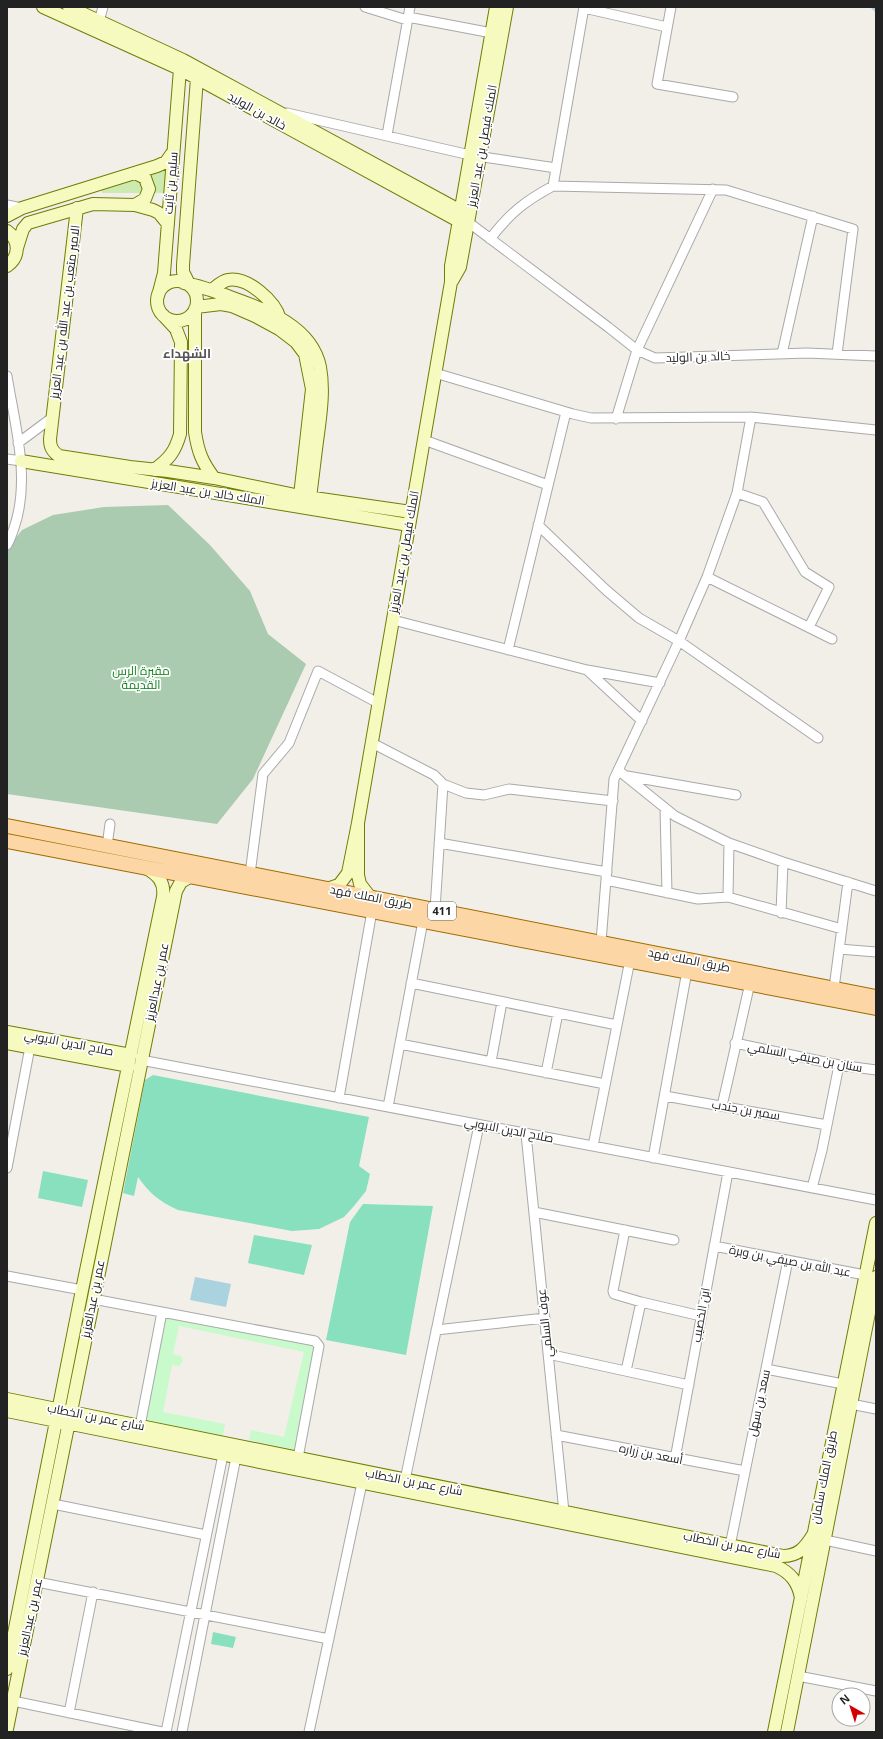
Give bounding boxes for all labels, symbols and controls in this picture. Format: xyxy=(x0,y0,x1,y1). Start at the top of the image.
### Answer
street label: الملك فيصل بن عبد العزيز xyxy=(462,83,501,210)
street label: خالد بن الوليد xyxy=(225,88,290,134)
street label: سليم بن ثابت xyxy=(159,151,182,215)
street label: الامير متعب بن عبد الله بن عبد العزيز xyxy=(45,224,84,401)
district label: الشهداء xyxy=(163,344,211,362)
street label: خالد بن الوليد xyxy=(665,347,730,366)
street label: الملك خالد بن عبد العزيز xyxy=(149,474,266,509)
street label: الملك فيصل بن عبد العزيز xyxy=(384,489,423,616)
park label: مقبرة الرس القديمة xyxy=(112,662,170,693)
street label: طريق الملك فهد xyxy=(329,880,414,913)
road number: 411 xyxy=(428,902,456,920)
street label: عمر بن عبدالعزيز xyxy=(140,941,172,1023)
street label: طريق الملك فهد xyxy=(647,943,732,976)
street label: صلاح الدين الايوبي xyxy=(23,1026,115,1061)
street label: سنان بن صيفي السلمي xyxy=(746,1037,864,1078)
street label: سمير بن جندب xyxy=(711,1095,782,1124)
street label: صلاح الدين الايوبي xyxy=(463,1113,555,1148)
street label: عبد الله بن صيفي بن وبرة xyxy=(727,1240,852,1283)
street label: عمر بن عبدالعزيز xyxy=(76,1258,108,1340)
street label: ابن الخصيب xyxy=(687,1286,714,1344)
street label: عوف السلمي xyxy=(532,1288,559,1358)
street label: سعد بن سهل xyxy=(743,1368,774,1438)
street label: شارع عمر بن الخطاب xyxy=(46,1399,146,1434)
street label: طريق الملك سلمان xyxy=(806,1429,841,1525)
street label: أسعد بن زراره xyxy=(618,1439,684,1468)
street label: شارع عمر بن الخطاب xyxy=(364,1464,464,1499)
street label: شارع عمر بن الخطاب xyxy=(682,1527,782,1562)
street label: عمر بن عبدالعزيز xyxy=(13,1576,46,1658)
north arrow xyxy=(831,1687,871,1727)
text: N xyxy=(836,1690,853,1707)

